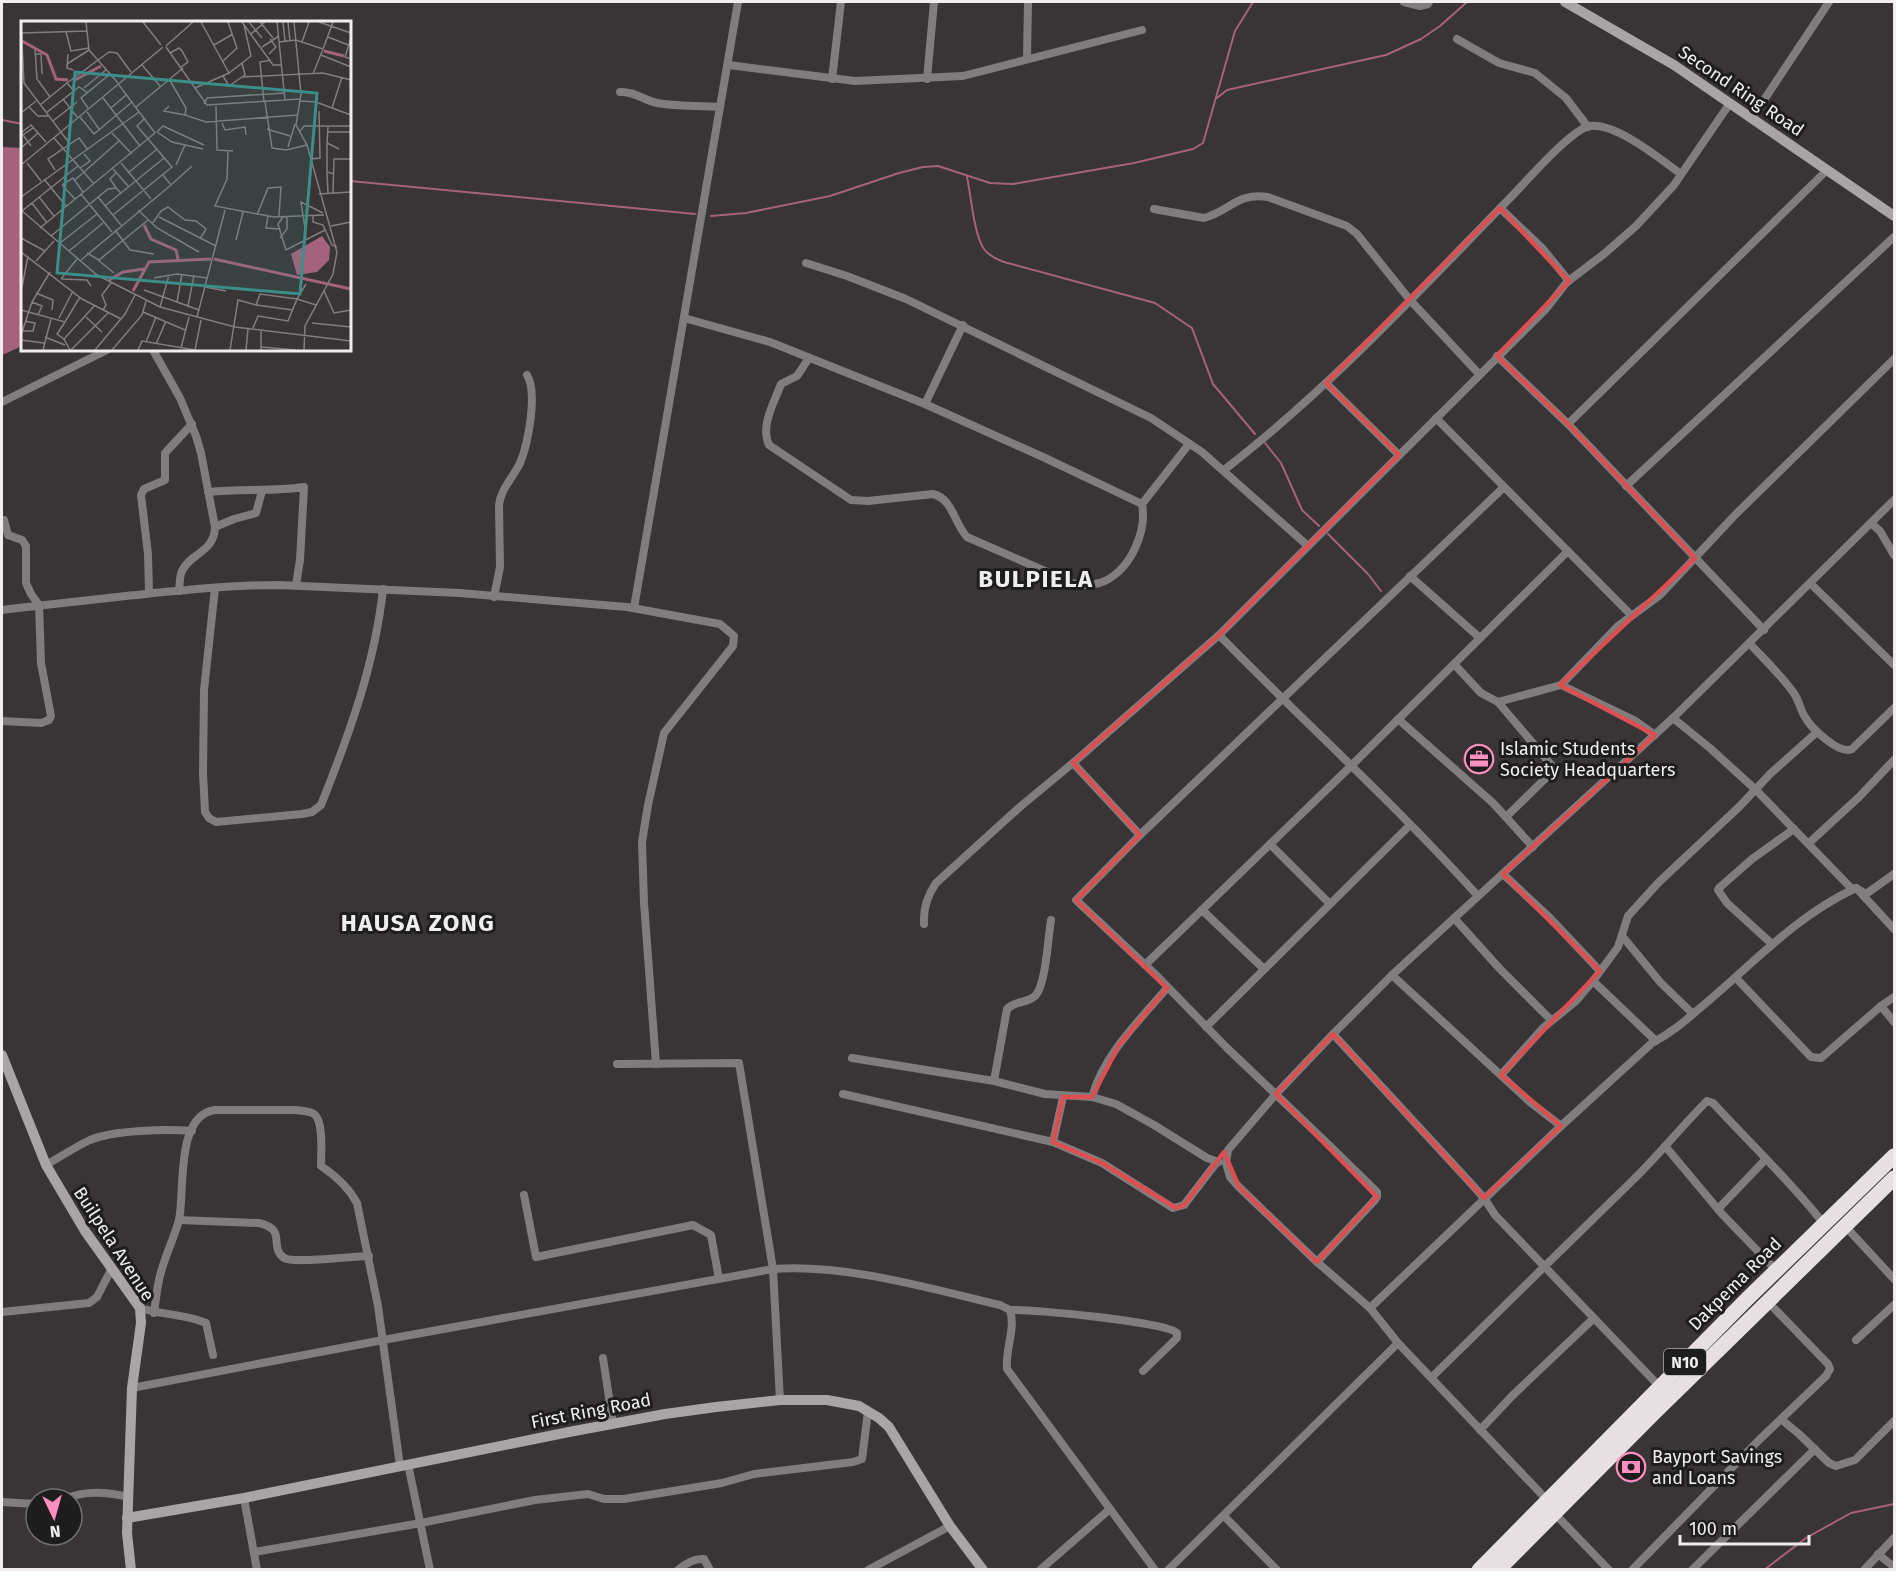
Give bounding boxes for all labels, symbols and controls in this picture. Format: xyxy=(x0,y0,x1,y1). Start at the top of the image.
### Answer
inset map xyxy=(21,21,351,351)
street label: Second Ring Road xyxy=(1674,41,1808,141)
district label: BULPIELA xyxy=(978,565,1094,593)
place label: Islamic Students Society Headquarters xyxy=(1500,738,1675,781)
office icon: Islamic Students Society Headquarters xyxy=(1463,743,1495,775)
district label: HAUSA ZONG xyxy=(341,909,495,937)
street label: Builpela Avenue xyxy=(69,1183,159,1305)
street label: Dakpema Road xyxy=(1684,1233,1786,1335)
road number: N10 xyxy=(1664,1349,1706,1375)
street label: First Ring Road xyxy=(529,1389,653,1433)
place label: Bayport Savings and Loans xyxy=(1652,1446,1782,1489)
bank icon: Bayport Savings and Loans xyxy=(1615,1451,1647,1483)
north arrow xyxy=(24,1487,84,1547)
scale bar xyxy=(1680,1508,1809,1546)
text: 100 m xyxy=(1689,1518,1737,1540)
text: N xyxy=(49,1522,61,1541)

